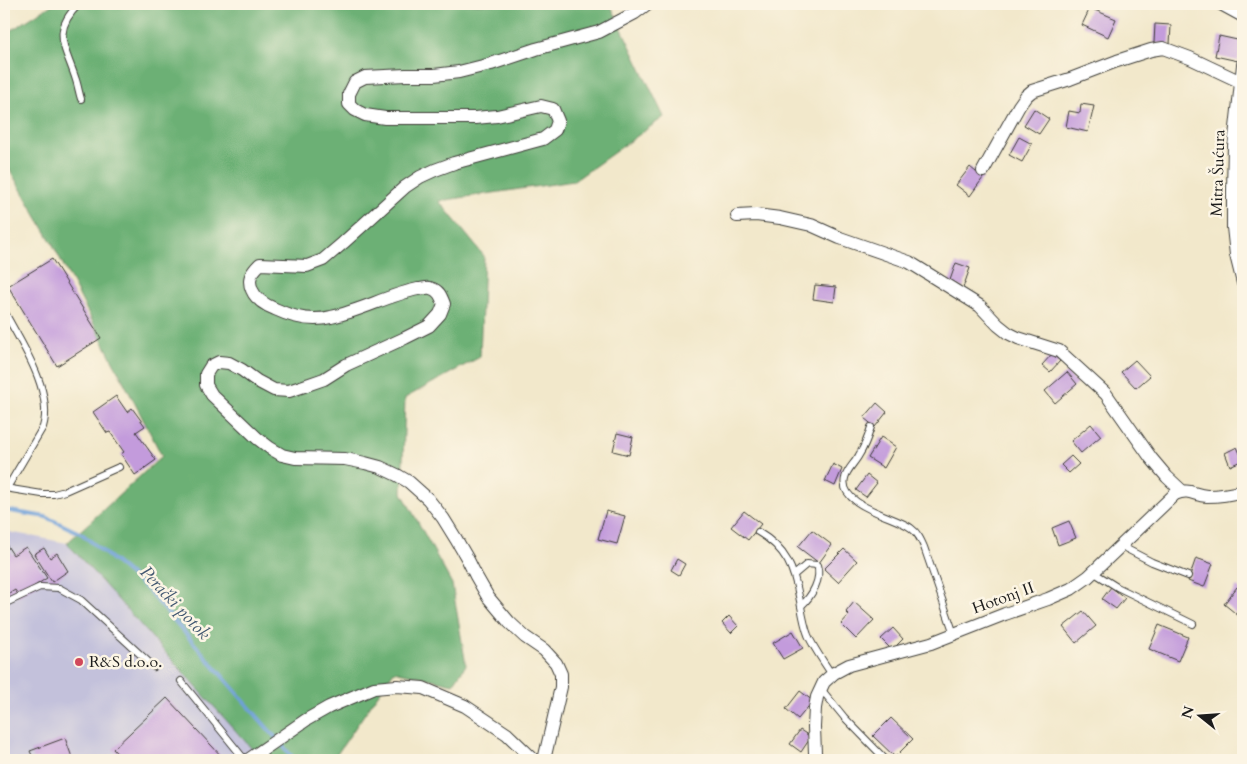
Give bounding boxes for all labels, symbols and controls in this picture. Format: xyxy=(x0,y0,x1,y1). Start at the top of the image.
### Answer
street label: Mitra Šućura xyxy=(1205,129,1231,217)
water label: Perački potok xyxy=(134,560,216,646)
street label: Hotonj II xyxy=(969,577,1037,619)
place label: R&S d.o.o. xyxy=(89,651,162,673)
marker: R&S d.o.o. xyxy=(73,656,85,668)
north arrow xyxy=(1174,692,1224,742)
text: N xyxy=(1177,704,1199,721)

